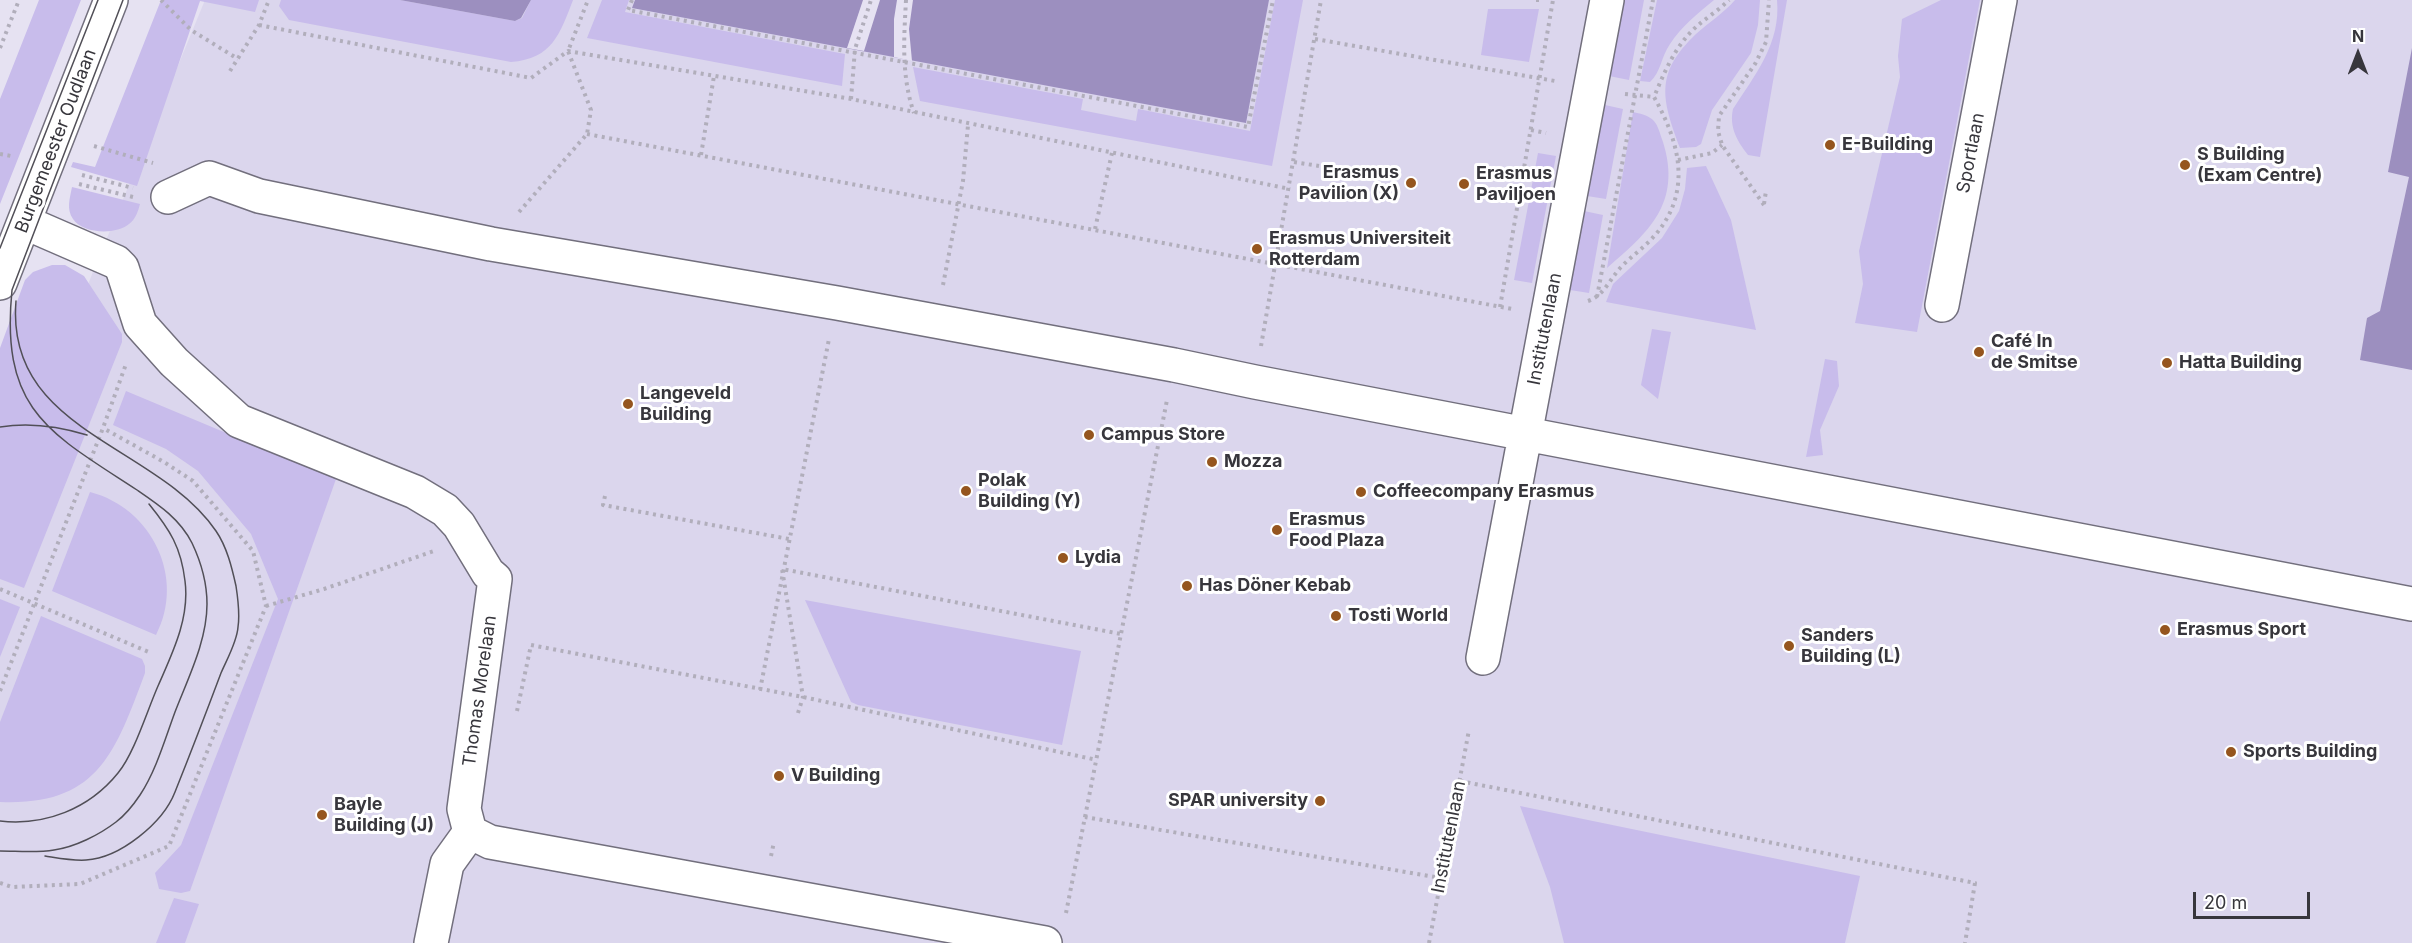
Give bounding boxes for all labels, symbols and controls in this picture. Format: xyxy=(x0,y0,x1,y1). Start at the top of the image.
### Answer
north arrow xyxy=(2328,24,2388,84)
text: N xyxy=(2352,26,2364,46)
street label: Burgemeester Oudlaan xyxy=(11,46,101,236)
street label: Sportlaan xyxy=(1953,111,1989,195)
place label: E-Building xyxy=(1842,134,1933,156)
marker: E-Building xyxy=(1823,138,1837,152)
place label: S Building (Exam Centre) xyxy=(2197,144,2322,186)
marker: S Building (Exam Centre) xyxy=(2178,158,2192,172)
place label: Erasmus Pavilion (X) xyxy=(1299,162,1399,204)
place label: Erasmus Paviljoen xyxy=(1476,163,1556,206)
marker: Erasmus Pavilion (X) xyxy=(1404,176,1418,190)
marker: Erasmus Paviljoen xyxy=(1457,177,1471,191)
place label: Erasmus Universiteit Rotterdam xyxy=(1269,228,1451,270)
marker: Erasmus Universiteit Rotterdam xyxy=(1250,242,1264,256)
street label: Institutenlaan xyxy=(1524,271,1566,387)
place label: Café In de Smitse xyxy=(1991,331,2078,374)
marker: Café In de Smitse xyxy=(1972,345,1986,359)
place label: Hatta Building xyxy=(2179,352,2302,374)
marker: Hatta Building xyxy=(2160,356,2174,370)
place label: Langeveld Building xyxy=(640,383,731,426)
marker: Langeveld Building xyxy=(621,397,635,411)
place label: Campus Store xyxy=(1101,424,1225,446)
marker: Campus Store xyxy=(1082,428,1096,442)
place label: Mozza xyxy=(1224,451,1283,473)
marker: Mozza xyxy=(1205,455,1219,469)
place label: Polak Building (Y) xyxy=(978,470,1081,512)
place label: Coffeecompany Erasmus xyxy=(1373,481,1594,503)
marker: Polak Building (Y) xyxy=(959,484,973,498)
marker: Coffeecompany Erasmus xyxy=(1354,485,1368,499)
place label: Erasmus Food Plaza xyxy=(1289,509,1384,552)
marker: Erasmus Food Plaza xyxy=(1270,523,1284,537)
place label: Lydia xyxy=(1075,547,1121,569)
marker: Lydia xyxy=(1056,551,1070,565)
place label: Has Döner Kebab xyxy=(1199,575,1351,597)
marker: Has Döner Kebab xyxy=(1180,579,1194,593)
place label: Tosti World xyxy=(1348,605,1448,627)
marker: Tosti World xyxy=(1329,609,1343,623)
street label: Thomas Morelaan xyxy=(459,614,501,768)
place label: Erasmus Sport xyxy=(2177,619,2306,641)
marker: Erasmus Sport xyxy=(2158,623,2172,637)
place label: Sanders Building (L) xyxy=(1801,625,1901,668)
marker: Sanders Building (L) xyxy=(1782,639,1796,653)
place label: Sports Building xyxy=(2243,741,2377,763)
marker: Sports Building xyxy=(2224,745,2238,759)
place label: V Building xyxy=(791,765,880,787)
marker: V Building xyxy=(772,769,786,783)
street label: Institutenlaan xyxy=(1428,779,1470,895)
place label: SPAR university xyxy=(1168,790,1308,812)
place label: Bayle Building (J) xyxy=(334,794,434,836)
marker: SPAR university xyxy=(1313,794,1327,808)
marker: Bayle Building (J) xyxy=(315,808,329,822)
scale bar xyxy=(2196,880,2313,918)
text: 20 m xyxy=(2204,892,2247,913)

